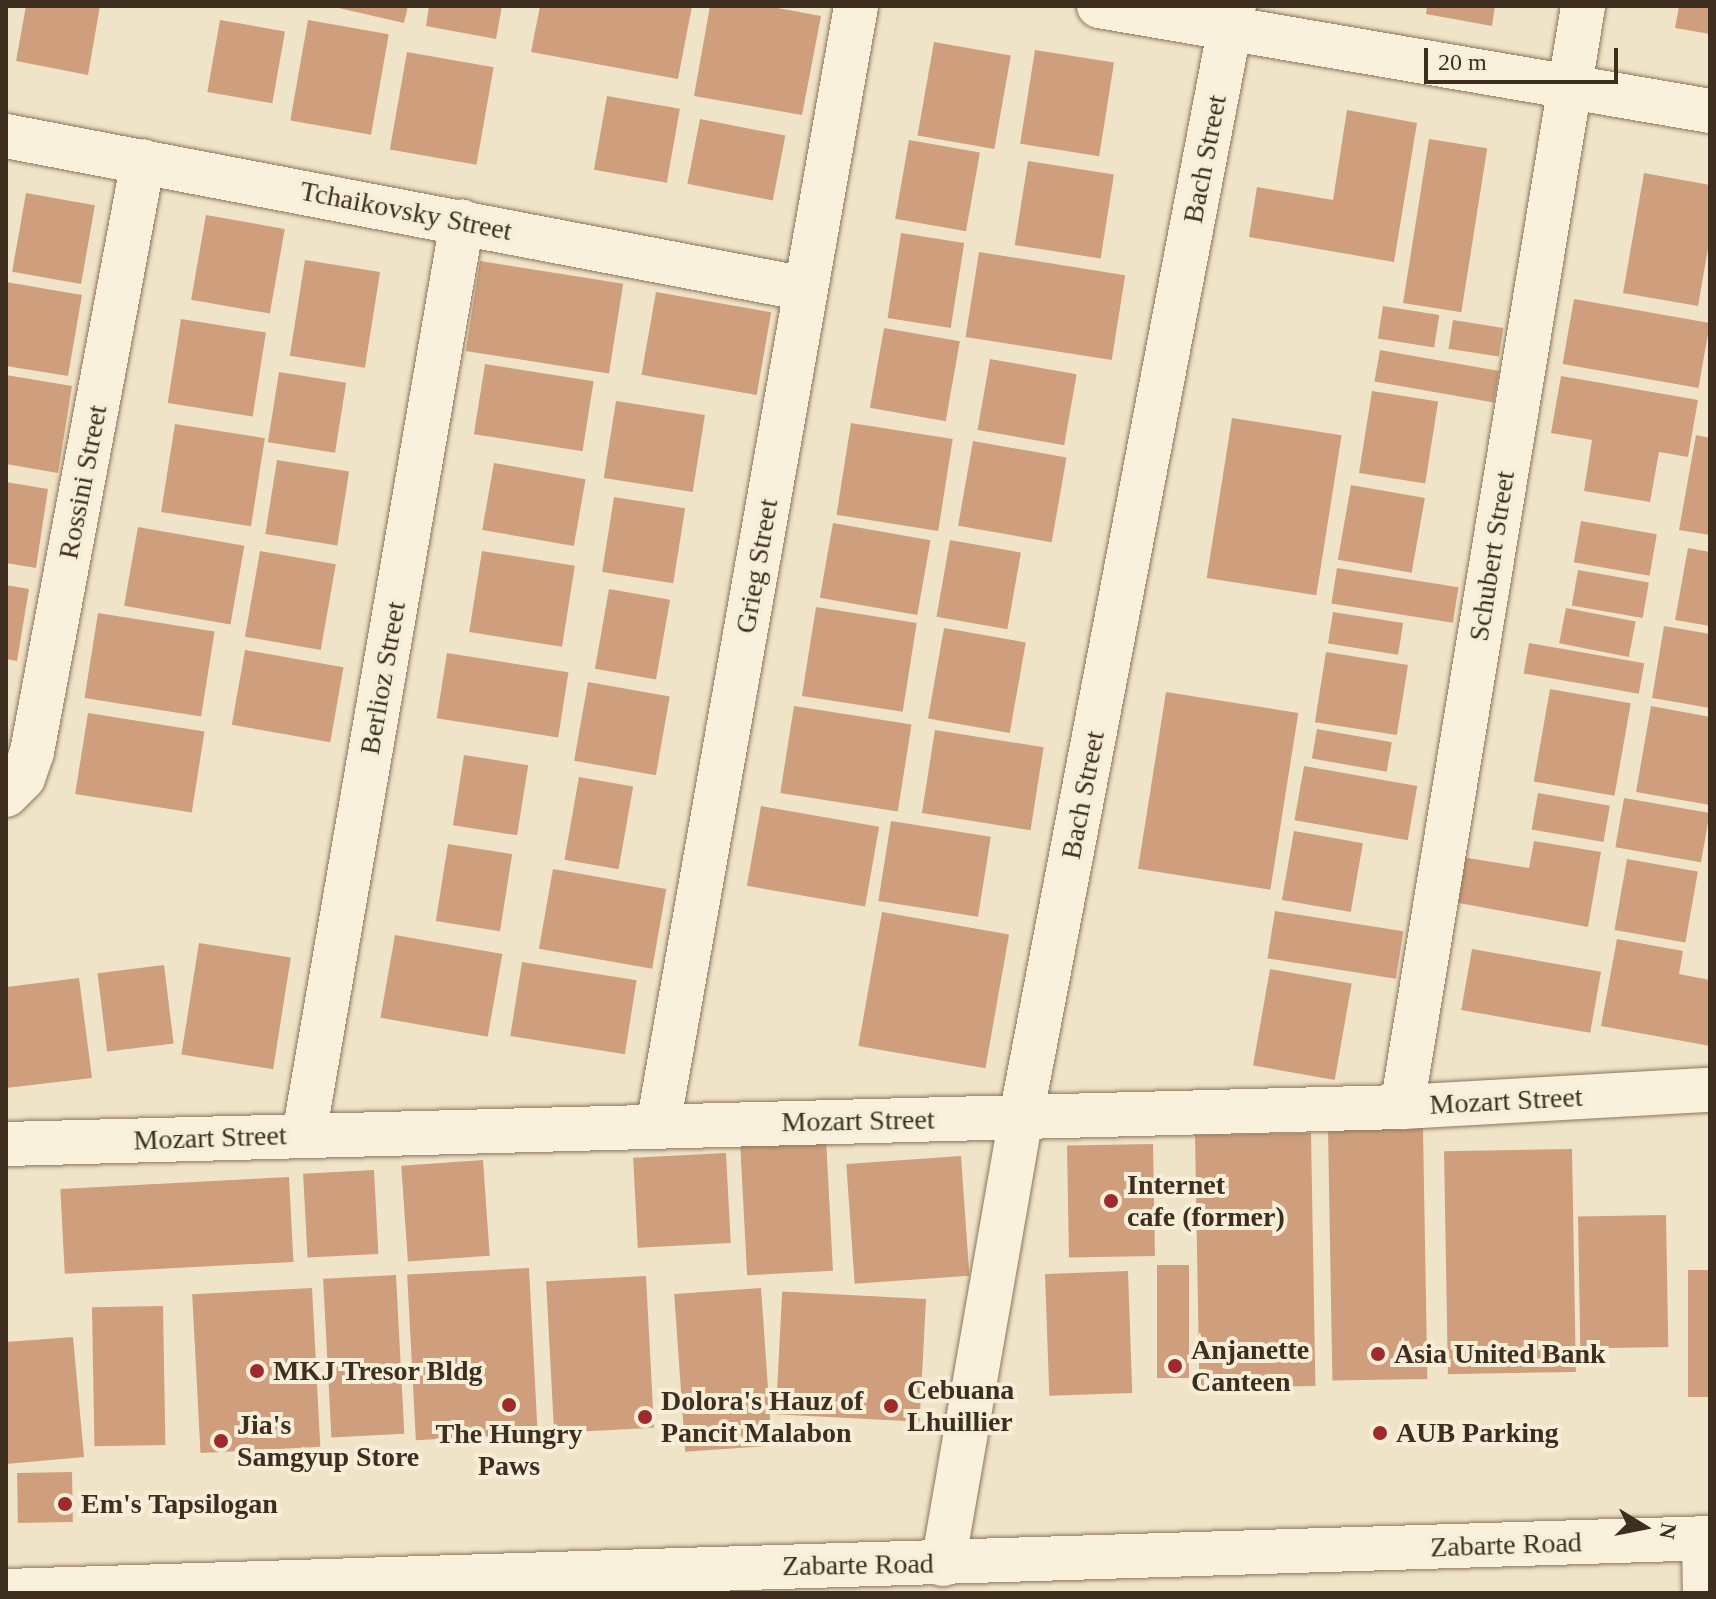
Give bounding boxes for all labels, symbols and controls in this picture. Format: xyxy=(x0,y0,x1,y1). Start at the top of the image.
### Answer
scale bar xyxy=(1428,32,1622,82)
text: 20 m xyxy=(1438,49,1487,75)
street label: Bach Street xyxy=(1176,92,1234,226)
street label: Tchaikovsky Street xyxy=(297,174,515,248)
street label: Rossini Street xyxy=(52,402,114,562)
street label: Schubert Street xyxy=(1462,469,1522,643)
street label: Grieg Street xyxy=(729,496,785,636)
street label: Berlioz Street xyxy=(353,599,413,757)
street label: Bach Street xyxy=(1054,728,1112,862)
street label: Mozart Street xyxy=(1429,1080,1583,1122)
street label: Mozart Street xyxy=(781,1103,935,1139)
street label: Mozart Street xyxy=(133,1119,287,1157)
place label: Internet cafe (former) xyxy=(1127,1168,1285,1234)
marker: Internet cafe (former) xyxy=(1102,1192,1120,1210)
place label: Anjanette Canteen xyxy=(1191,1333,1309,1399)
place label: Asia United Bank xyxy=(1394,1337,1606,1371)
marker: Asia United Bank xyxy=(1369,1345,1387,1363)
place label: MKJ Tresor Bldg xyxy=(273,1354,484,1388)
marker: Anjanette Canteen xyxy=(1166,1357,1184,1375)
marker: MKJ Tresor Bldg xyxy=(248,1362,266,1380)
place label: Cebuana Lhuillier xyxy=(907,1373,1014,1439)
place label: Dolora's Hauz of Pancit Malabon xyxy=(661,1384,863,1450)
marker: The Hungry Paws xyxy=(500,1396,518,1414)
marker: Cebuana Lhuillier xyxy=(882,1397,900,1415)
place label: Jia's Samgyup Store xyxy=(237,1408,419,1474)
marker: Dolora's Hauz of Pancit Malabon xyxy=(636,1408,654,1426)
place label: AUB Parking xyxy=(1396,1416,1559,1450)
place label: The Hungry Paws xyxy=(435,1417,583,1483)
marker: AUB Parking xyxy=(1371,1424,1389,1442)
marker: Jia's Samgyup Store xyxy=(212,1432,230,1450)
place label: Em's Tapsilogan xyxy=(81,1487,278,1521)
north arrow xyxy=(1604,1487,1684,1567)
marker: Em's Tapsilogan xyxy=(56,1495,74,1513)
text: N xyxy=(1654,1521,1682,1541)
street label: Zabarte Road xyxy=(1430,1526,1582,1564)
street label: Zabarte Road xyxy=(782,1547,934,1583)

